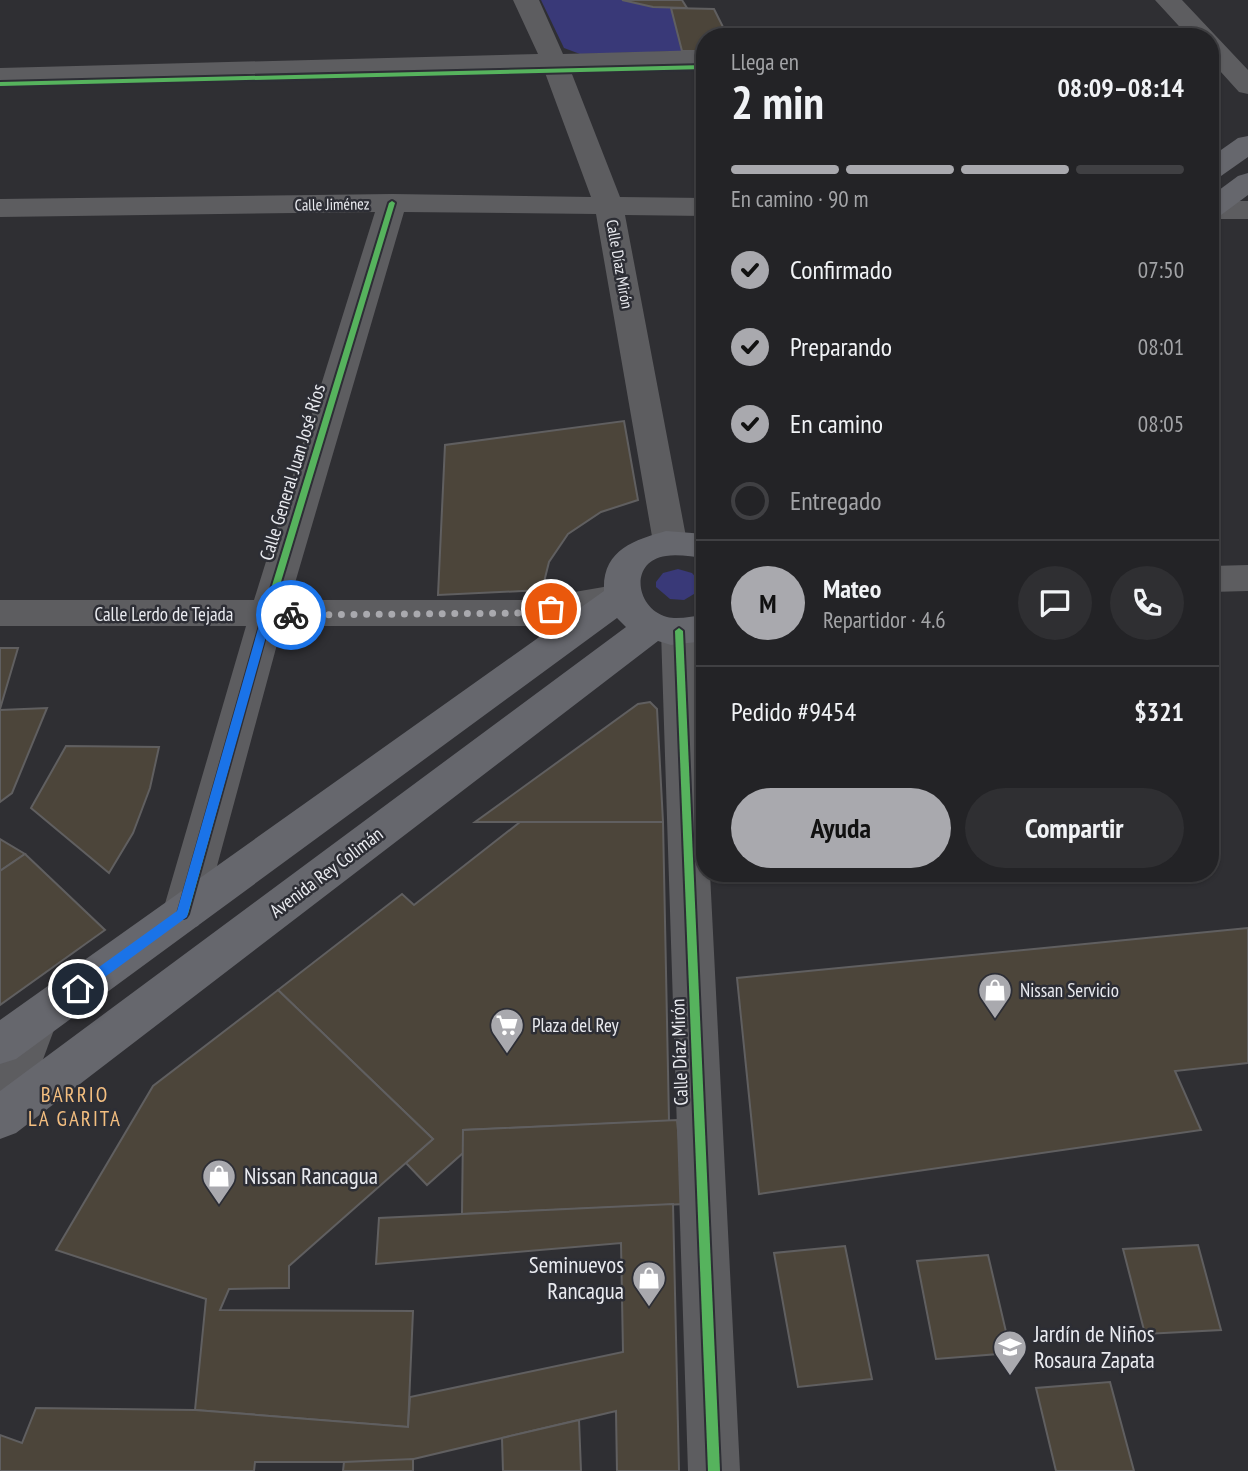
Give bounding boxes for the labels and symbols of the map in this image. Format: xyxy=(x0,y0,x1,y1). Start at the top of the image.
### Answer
street label: Calle Jiménez xyxy=(295,193,370,215)
street label: Calle Díaz Mirón xyxy=(602,218,638,310)
street label: Calle General Juan José Ríos xyxy=(254,381,330,563)
pin xyxy=(521,579,581,639)
courier xyxy=(256,580,326,650)
street label: Calle Lerdo de Tejada xyxy=(95,602,233,626)
street label: Avenida Rey Colimán xyxy=(265,822,387,922)
pin xyxy=(48,959,108,1019)
shop icon: Nissan Servicio xyxy=(976,971,1014,1020)
place label: Nissan Servicio xyxy=(1020,978,1119,1002)
street label: Calle Díaz Mirón xyxy=(665,998,693,1106)
supermarket icon: Plaza del Rey xyxy=(488,1006,526,1055)
place label: Plaza del Rey xyxy=(532,1013,619,1037)
district label: BARRIO LA GARITA xyxy=(28,1081,122,1132)
shop icon: Nissan Rancagua xyxy=(200,1157,238,1206)
place label: Nissan Rancagua xyxy=(244,1161,378,1190)
place label: Seminuevos Rancagua xyxy=(529,1250,624,1305)
shop icon: Seminuevos Rancagua xyxy=(630,1259,668,1308)
place label: Jardín de Niños Rosaura Zapata xyxy=(1033,1319,1155,1374)
school or university icon: Jardín de Niños Rosaura Zapata xyxy=(991,1328,1029,1377)

